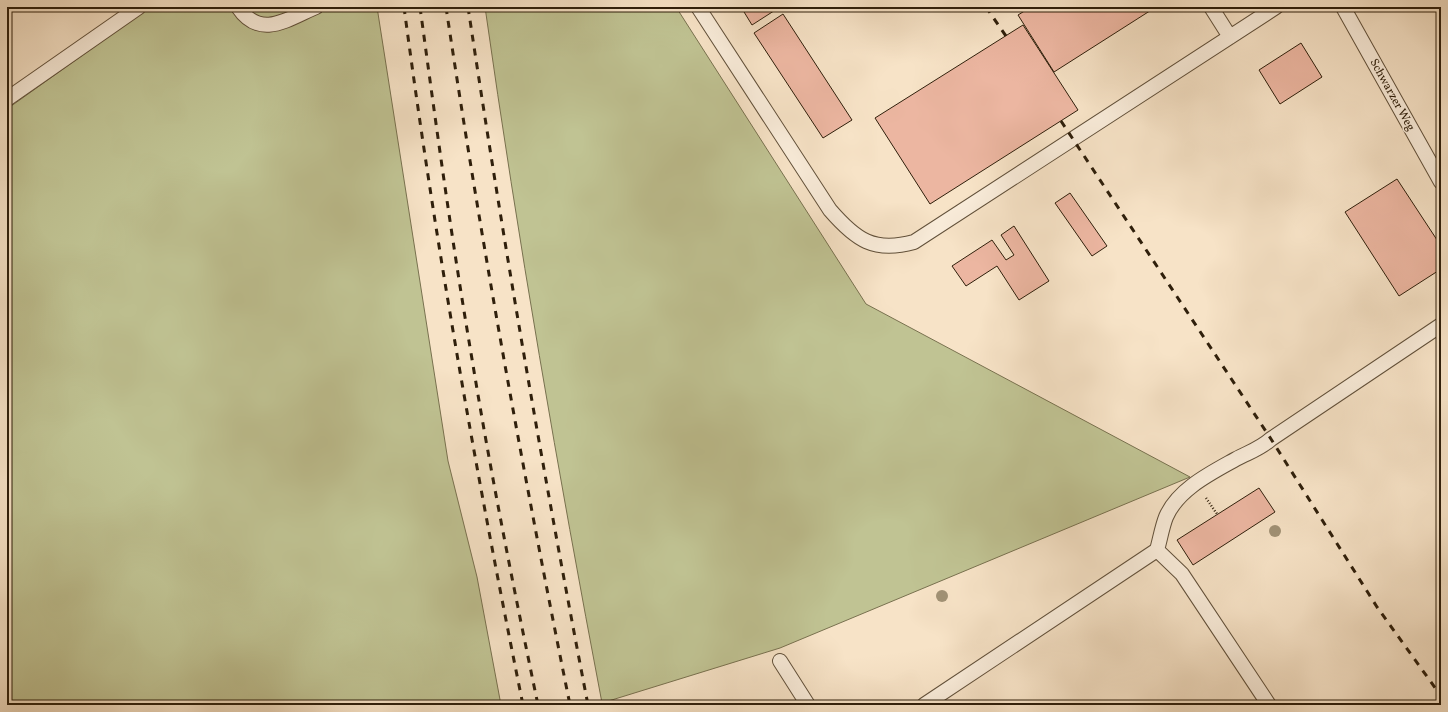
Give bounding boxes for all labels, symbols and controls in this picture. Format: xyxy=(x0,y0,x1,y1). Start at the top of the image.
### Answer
street label: Schwarzer Weg xyxy=(1366,56,1418,134)

